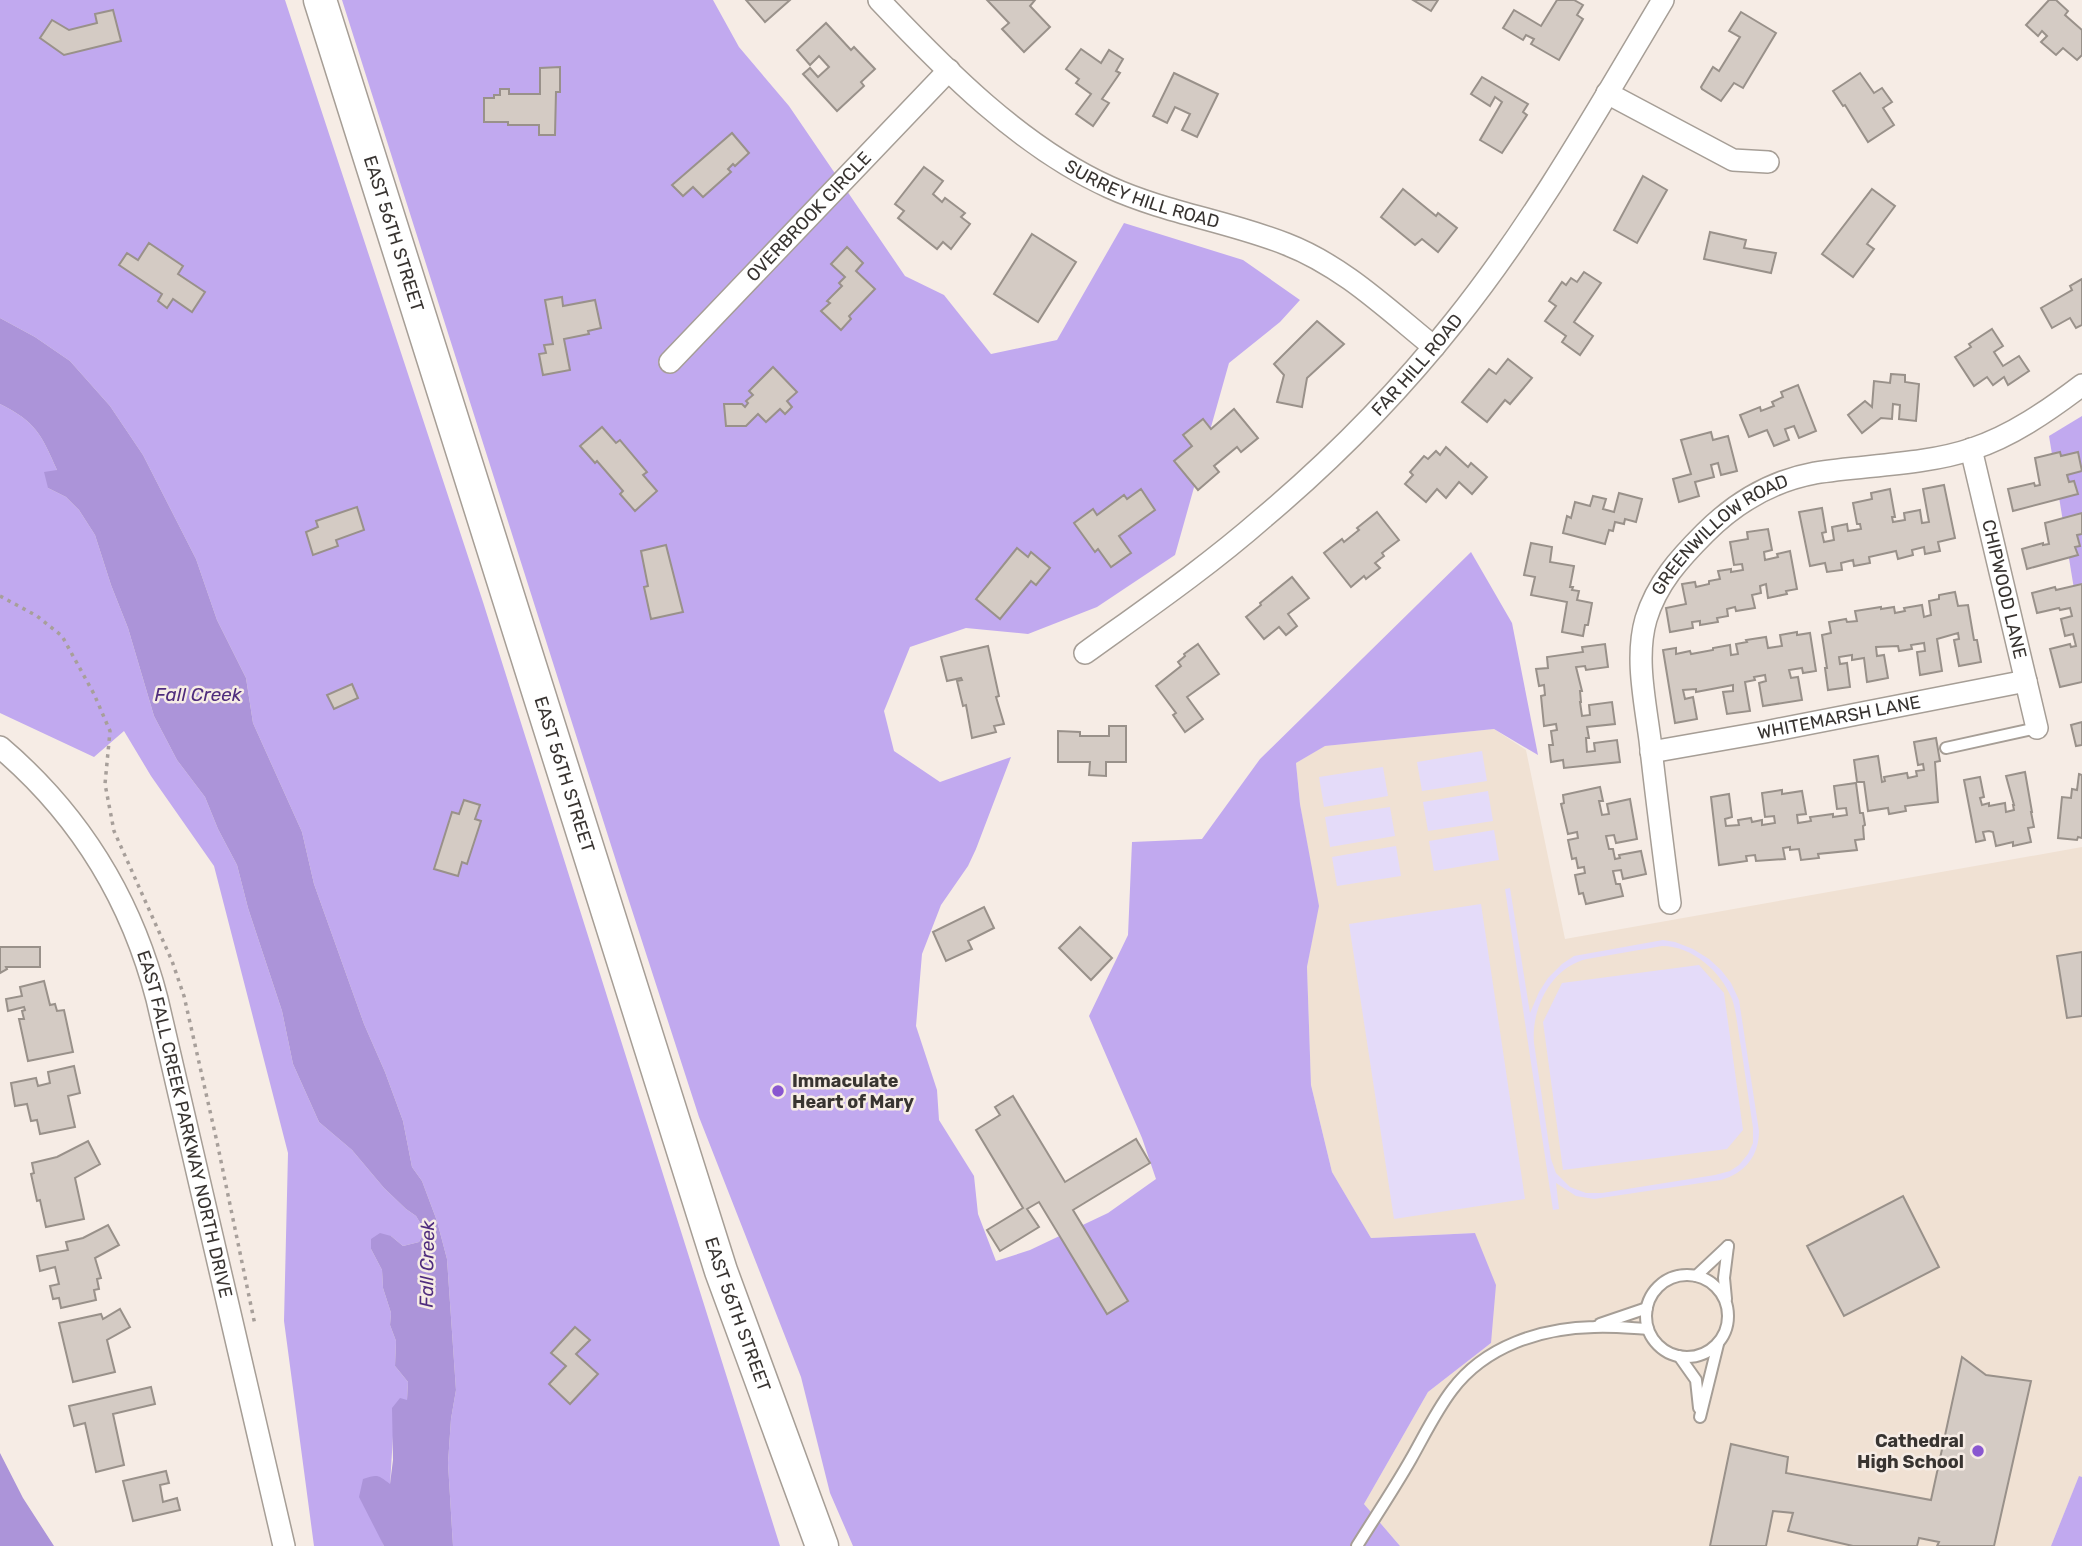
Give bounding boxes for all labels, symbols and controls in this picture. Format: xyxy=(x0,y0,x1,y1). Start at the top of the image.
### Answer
street label: OVERBROOK CIRCLE xyxy=(742,147,876,286)
street label: EAST 56TH STREET xyxy=(359,153,429,314)
street label: SURREY HILL ROAD xyxy=(1061,155,1222,233)
street label: FAR HILL ROAD xyxy=(1367,309,1467,421)
street label: GREENWILLOW ROAD xyxy=(1647,470,1791,599)
street label: CHIPWOOD LANE xyxy=(1977,517,2031,661)
water label: Fall Creek xyxy=(154,683,242,706)
street label: WHITEMARSH LANE xyxy=(1756,691,1922,744)
street label: EAST 56TH STREET xyxy=(529,694,599,855)
street label: EAST FALL CREEK PARKWAY NORTH DRIVE xyxy=(132,947,237,1300)
place label: Immaculate Heart of Mary xyxy=(792,1070,914,1113)
marker: Immaculate Heart of Mary xyxy=(770,1083,786,1099)
water label: Fall Creek xyxy=(415,1220,439,1308)
street label: EAST 56TH STREET xyxy=(700,1234,775,1394)
place label: Cathedral High School xyxy=(1857,1430,1964,1473)
marker: Cathedral High School xyxy=(1970,1443,1986,1459)

